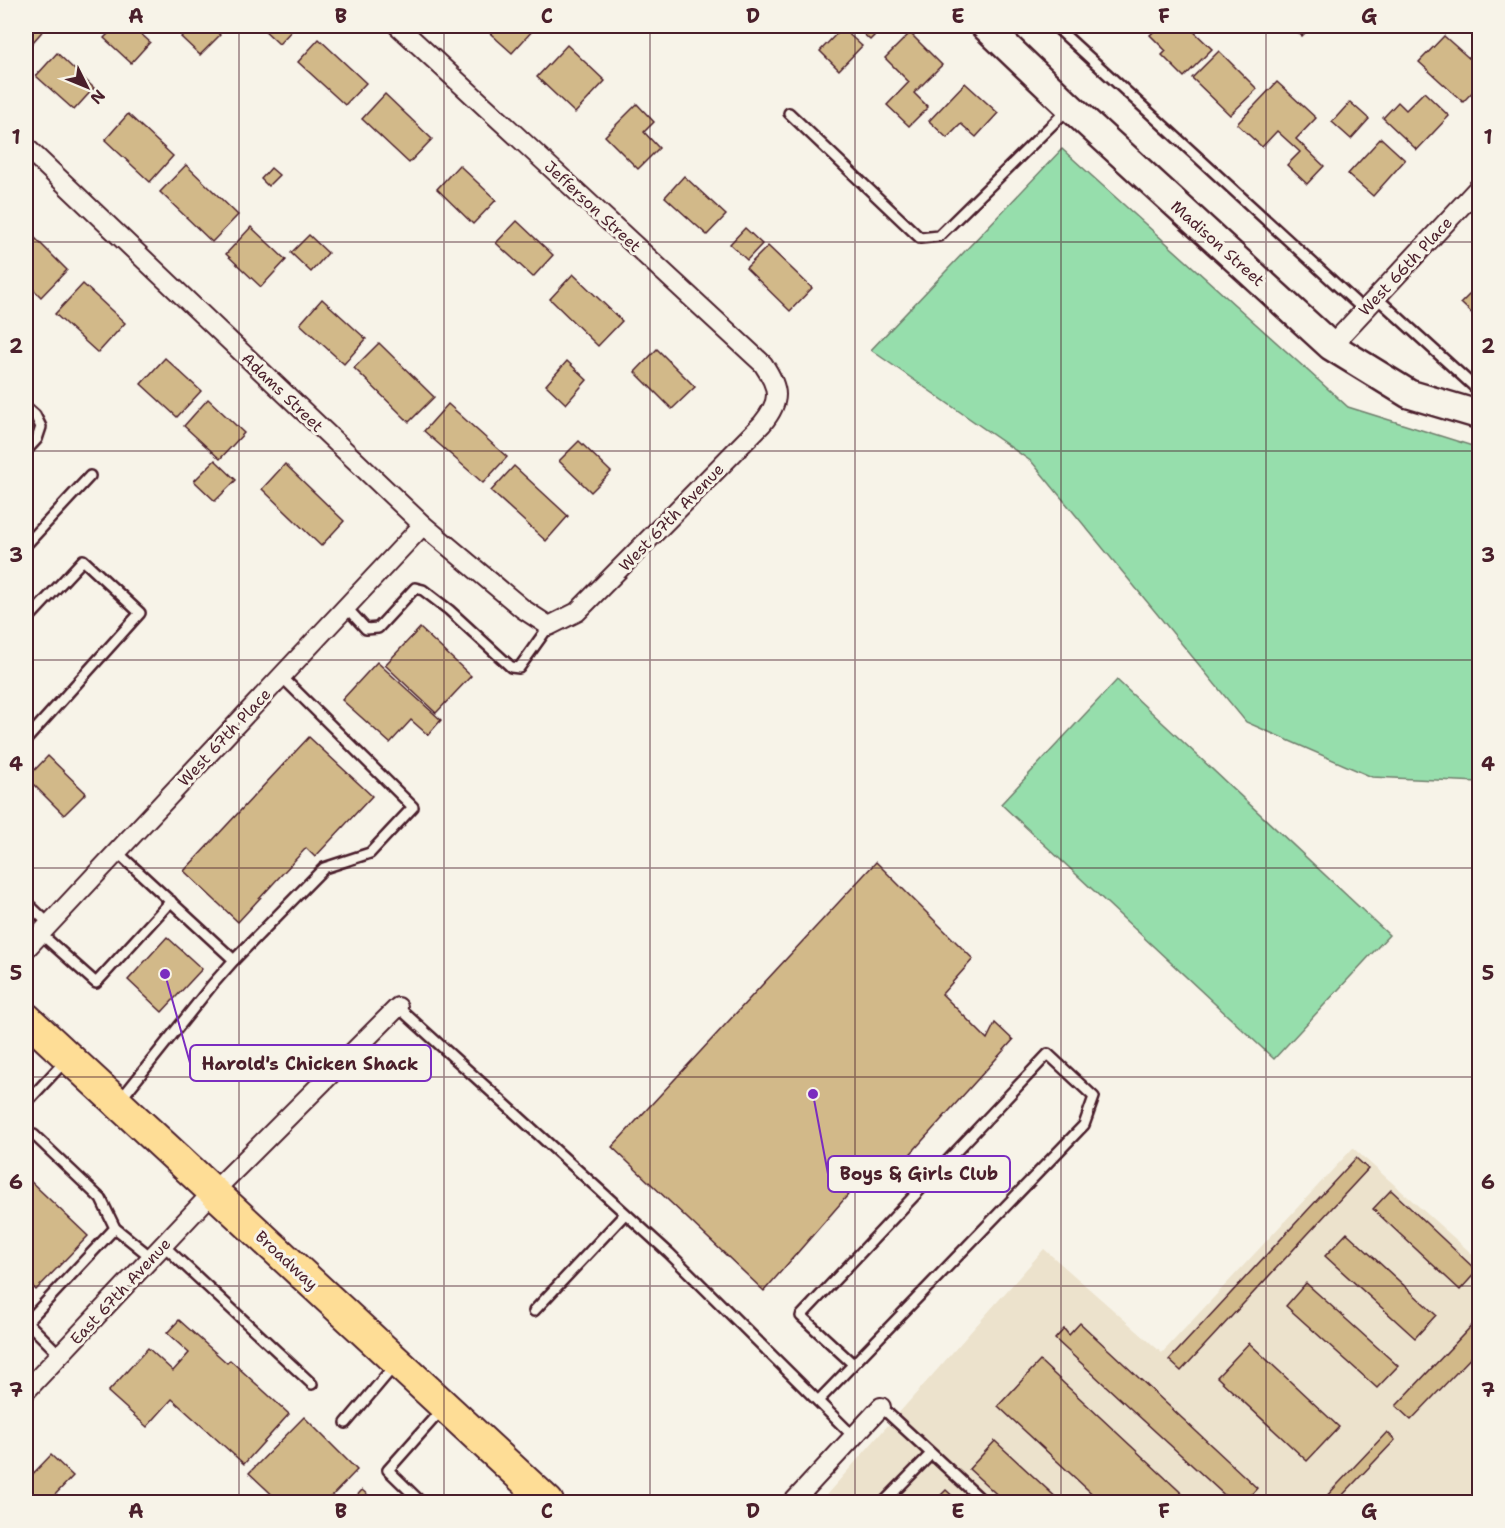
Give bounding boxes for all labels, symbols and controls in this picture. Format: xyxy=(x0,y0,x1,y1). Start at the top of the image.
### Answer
text: A xyxy=(128,3,144,29)
text: B xyxy=(335,3,347,29)
text: C xyxy=(541,3,553,29)
text: D xyxy=(746,3,760,29)
text: E xyxy=(951,3,965,29)
text: F xyxy=(1158,3,1170,29)
text: G xyxy=(1361,3,1377,29)
north arrow xyxy=(57,57,117,117)
text: N xyxy=(86,85,110,109)
text: 1 xyxy=(11,124,21,150)
text: 1 xyxy=(1483,124,1493,150)
street label: Jefferson Street xyxy=(540,156,645,257)
street label: Madison Street xyxy=(1166,196,1269,291)
street label: West 66th Place xyxy=(1354,212,1457,320)
text: 2 xyxy=(9,333,23,359)
text: 2 xyxy=(1481,333,1495,359)
street label: Adams Street xyxy=(237,348,328,437)
street label: West 67th Avenue xyxy=(614,459,728,576)
text: 3 xyxy=(9,542,23,568)
text: 3 xyxy=(1481,542,1495,568)
street label: West 67th Place xyxy=(173,684,275,791)
text: 4 xyxy=(9,751,23,777)
text: 4 xyxy=(1481,751,1495,777)
text: 5 xyxy=(10,960,22,986)
text: 5 xyxy=(1482,960,1494,986)
callout: Harold's Chicken Shack xyxy=(190,1045,431,1081)
text: Harold's Chicken Shack xyxy=(202,1052,419,1076)
callout: Boys & Girls Club xyxy=(828,1156,1010,1192)
text: Boys & Girls Club xyxy=(840,1162,998,1186)
text: 6 xyxy=(9,1169,23,1195)
text: 6 xyxy=(1481,1169,1495,1195)
street label: Broadway xyxy=(251,1226,322,1295)
street label: East 67th Avenue xyxy=(65,1233,175,1349)
text: 7 xyxy=(9,1377,23,1403)
text: 7 xyxy=(1481,1377,1495,1403)
text: A xyxy=(128,1498,144,1524)
text: B xyxy=(335,1498,347,1524)
text: C xyxy=(541,1498,553,1524)
text: D xyxy=(746,1498,760,1524)
text: E xyxy=(951,1498,965,1524)
text: F xyxy=(1158,1498,1170,1524)
text: G xyxy=(1361,1498,1377,1524)

